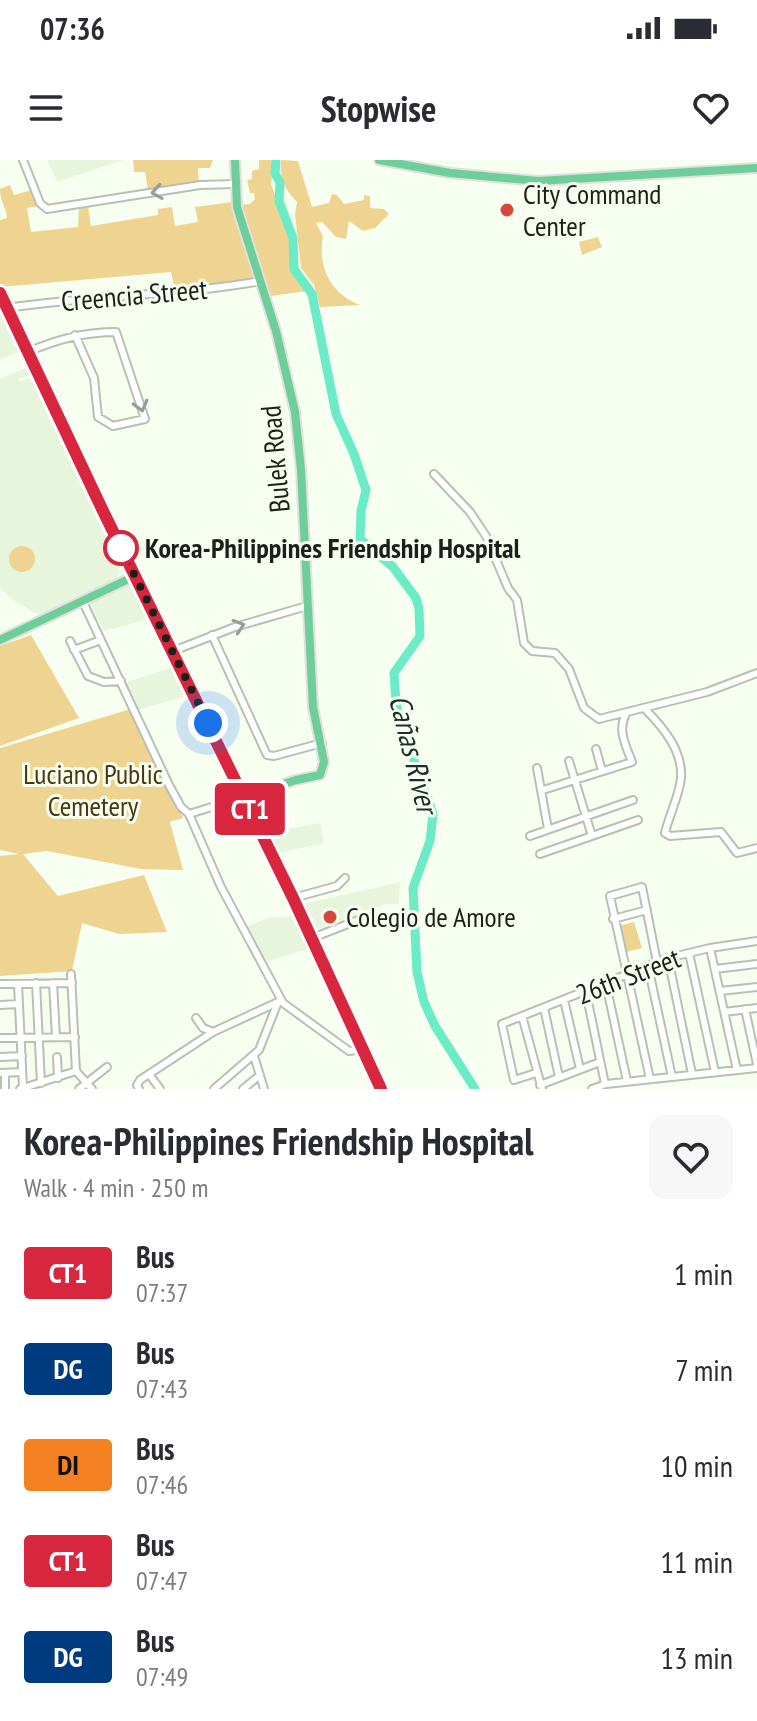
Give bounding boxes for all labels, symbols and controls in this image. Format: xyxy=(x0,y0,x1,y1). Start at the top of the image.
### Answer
text: 07:36 xyxy=(40,9,105,48)
text: Stopwise xyxy=(321,85,436,132)
icon: menu xyxy=(24,86,68,130)
icon: heart xyxy=(689,86,733,130)
place label: City Command Center xyxy=(523,175,661,244)
one-way arrow xyxy=(151,183,164,200)
marker: City Command Center xyxy=(498,201,516,219)
street label: Creencia Street xyxy=(59,270,209,319)
one-way arrow xyxy=(132,399,149,412)
street label: Bulek Road xyxy=(251,404,298,514)
place label: Korea-Philippines Friendship Hospital xyxy=(145,529,521,566)
marker: Korea-Philippines Friendship Hospital xyxy=(104,531,138,565)
one-way arrow xyxy=(231,620,245,636)
water label: Cañas River xyxy=(381,691,449,820)
your location xyxy=(188,703,228,743)
park label: Luciano Public Cemetery xyxy=(23,755,163,824)
line badge: CT1 xyxy=(204,783,296,835)
text: CT1 xyxy=(231,790,269,827)
place label: Colegio de Amore xyxy=(346,898,516,935)
marker: Colegio de Amore xyxy=(321,908,339,926)
street label: 26th Street xyxy=(570,939,686,1012)
button: heart xyxy=(649,1115,733,1199)
text: Korea-Philippines Friendship Hospital xyxy=(24,1116,534,1165)
text: Walk · 4 min · 250 m xyxy=(24,1171,208,1204)
text: Bus xyxy=(136,1237,175,1276)
text: CT1 xyxy=(49,1254,87,1291)
text: 1 min xyxy=(674,1254,733,1293)
text: 07:37 xyxy=(136,1276,188,1309)
text: Bus xyxy=(136,1333,175,1372)
text: DG xyxy=(53,1350,83,1387)
text: 7 min xyxy=(675,1350,733,1389)
text: 07:43 xyxy=(136,1372,188,1405)
text: Bus xyxy=(136,1429,175,1468)
text: DI xyxy=(57,1446,79,1483)
text: 10 min xyxy=(660,1446,733,1485)
text: 07:46 xyxy=(136,1468,188,1501)
text: Bus xyxy=(136,1525,175,1564)
text: CT1 xyxy=(49,1542,87,1579)
text: 11 min xyxy=(660,1542,733,1581)
text: 07:47 xyxy=(136,1564,188,1597)
text: Bus xyxy=(136,1621,175,1660)
text: DG xyxy=(53,1638,83,1675)
text: 13 min xyxy=(660,1638,733,1677)
text: 07:49 xyxy=(136,1660,188,1693)

